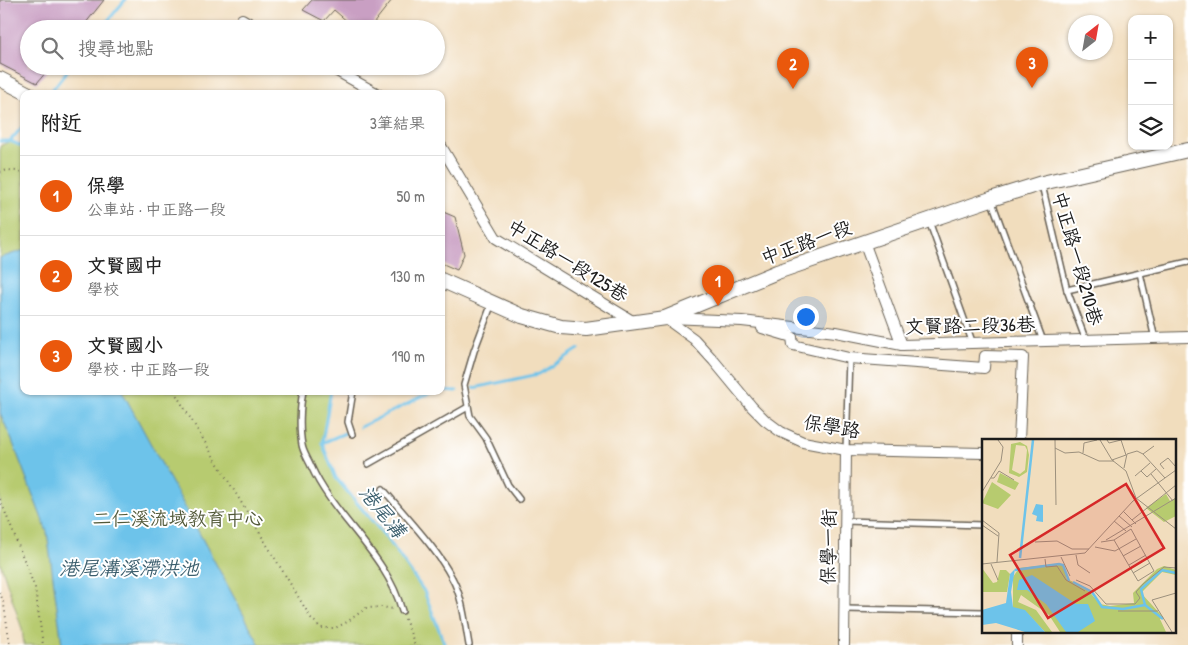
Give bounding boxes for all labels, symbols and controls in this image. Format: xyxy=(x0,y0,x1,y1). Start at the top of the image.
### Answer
north arrow xyxy=(1068,15,1113,60)
map controls xyxy=(1128,15,1173,150)
button: + xyxy=(1128,15,1173,60)
search box xyxy=(20,20,445,75)
icon: search xyxy=(38,34,66,62)
text: 搜尋地點 xyxy=(78,35,154,61)
pin: 3 xyxy=(1016,47,1048,88)
pin: 2 xyxy=(777,48,809,89)
button: − xyxy=(1128,60,1173,105)
button: layers xyxy=(1128,105,1173,150)
text: 附近 xyxy=(40,108,82,137)
text: 3筆結果 xyxy=(370,112,425,134)
text: 保學 xyxy=(87,172,125,198)
text: 1 xyxy=(53,185,59,207)
text: 50 m xyxy=(397,185,425,207)
street label: 中正路一段210巷 xyxy=(1046,188,1110,328)
text: 公車站 · 中正路一段 xyxy=(87,198,226,220)
street label: 中正路一段125巷 xyxy=(503,212,633,308)
street label: 中正路一段 xyxy=(757,214,855,270)
text: 文賢國中 xyxy=(87,252,163,278)
text: 2 xyxy=(52,265,60,287)
text: 130 m xyxy=(390,265,425,287)
pin: 1 xyxy=(702,265,734,306)
text: 學校 xyxy=(87,278,119,300)
your location xyxy=(793,304,819,330)
street label: 文賢路二段36巷 xyxy=(905,311,1035,339)
text: 文賢國小 xyxy=(87,332,163,358)
text: 3 xyxy=(52,345,60,367)
text: 190 m xyxy=(392,345,425,367)
text: 學校 · 中正路一段 xyxy=(87,358,210,380)
street label: 保學路 xyxy=(802,408,862,444)
inset map xyxy=(982,439,1176,632)
water label: 港尾溝 xyxy=(354,479,414,544)
park label: 二仁溪流域教育中心 xyxy=(92,505,264,531)
street label: 保學一街 xyxy=(814,509,842,585)
water label: 港尾溝溪滯洪池 xyxy=(59,554,200,581)

